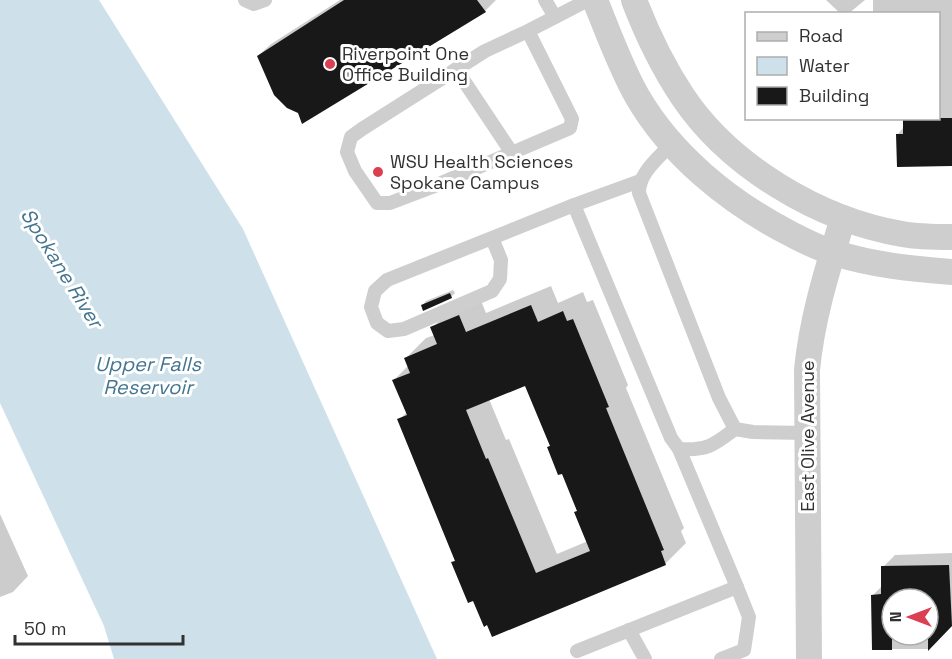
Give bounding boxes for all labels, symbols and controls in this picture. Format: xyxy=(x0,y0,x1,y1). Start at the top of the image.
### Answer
legend xyxy=(745,12,940,120)
text: Road xyxy=(799,24,843,47)
place label: Riverpoint One Office Building xyxy=(342,42,469,86)
text: Water xyxy=(799,54,850,77)
marker: Riverpoint One Office Building xyxy=(323,57,337,71)
text: Building xyxy=(799,84,869,107)
place label: WSU Health Sciences Spokane Campus xyxy=(390,150,573,194)
marker: WSU Health Sciences Spokane Campus xyxy=(371,165,385,179)
water label: Spokane River xyxy=(15,203,110,335)
water label: Upper Falls Reservoir xyxy=(95,351,202,400)
street label: East Olive Avenue xyxy=(796,360,819,512)
north arrow xyxy=(880,587,940,647)
scale bar xyxy=(15,608,183,646)
text: N xyxy=(885,612,906,622)
text: 50 m xyxy=(24,617,66,640)

